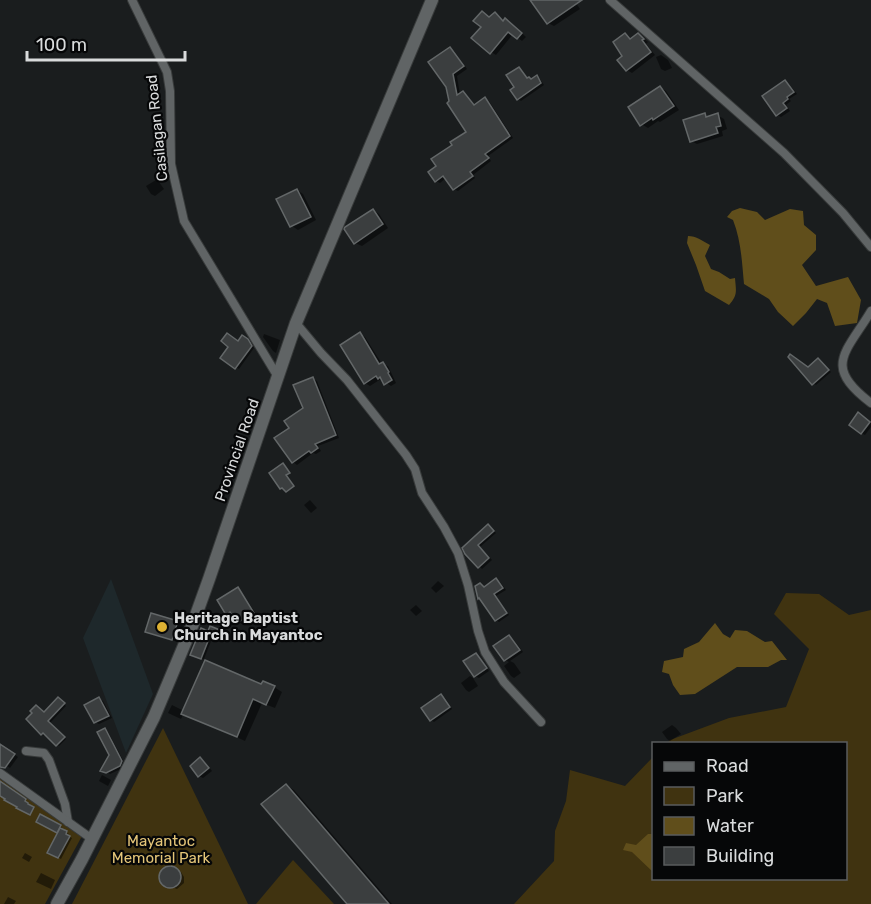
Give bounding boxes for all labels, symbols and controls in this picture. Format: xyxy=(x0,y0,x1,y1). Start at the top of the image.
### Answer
scale bar xyxy=(27,24,184,62)
text: 100 m xyxy=(36,34,87,56)
street label: Casilagan Road xyxy=(142,74,172,182)
street label: Provincial Road xyxy=(211,396,263,504)
place label: Heritage Baptist Church in Mayantoc xyxy=(174,609,323,644)
marker: Heritage Baptist Church in Mayantoc xyxy=(155,620,169,634)
legend xyxy=(652,742,847,880)
text: Road xyxy=(706,755,749,777)
text: Park xyxy=(706,785,744,807)
text: Water xyxy=(706,815,754,837)
park label: Mayantoc Memorial Park xyxy=(112,832,210,867)
text: Building xyxy=(706,845,774,867)

